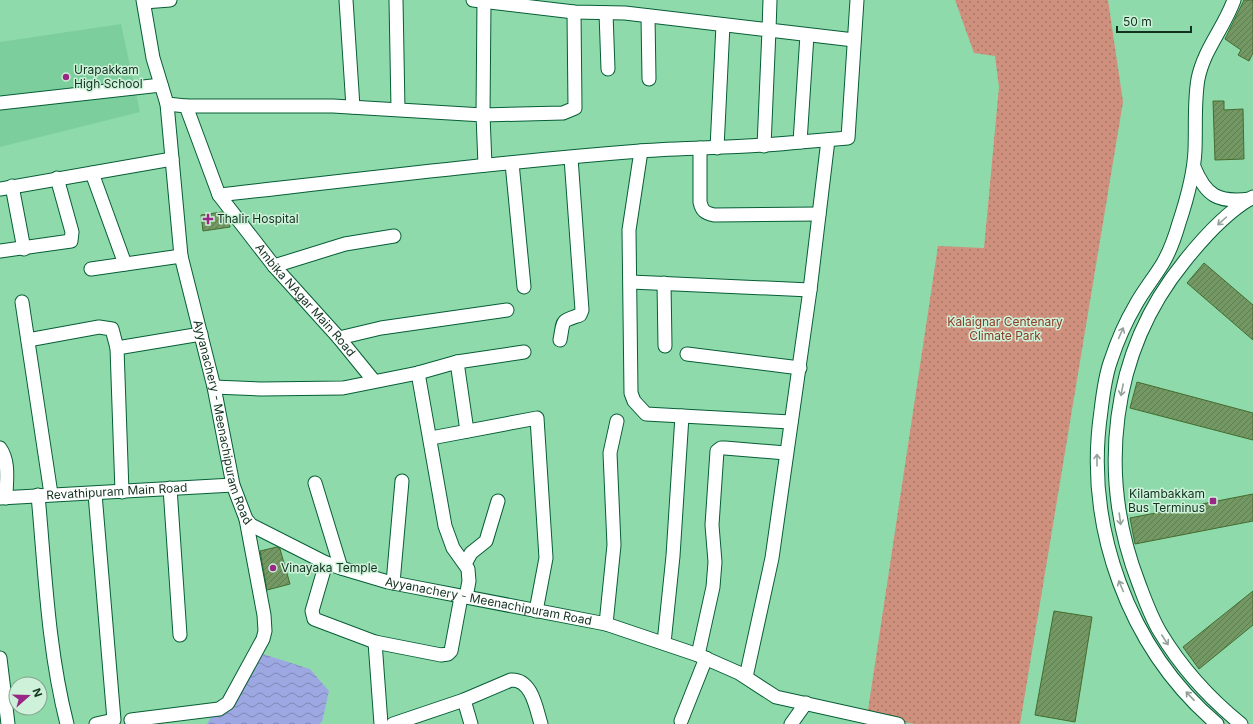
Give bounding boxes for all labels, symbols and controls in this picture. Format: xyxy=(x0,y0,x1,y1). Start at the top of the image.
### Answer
scale bar xyxy=(1117,8,1191,34)
text: 50 m xyxy=(1123,14,1152,29)
place label: Urapakkam High School xyxy=(74,62,143,91)
marker: Urapakkam High School xyxy=(61,72,71,82)
place label: Thalir Hospital xyxy=(217,211,299,226)
marker: Thalir Hospital xyxy=(202,213,214,225)
one-way arrow xyxy=(1217,216,1228,225)
street label: Ambika NAgar Main Road xyxy=(252,240,359,359)
park label: Kalaignar Centenary Climate Park xyxy=(947,314,1063,343)
street label: Ayyanachery - Meenachipuram Road xyxy=(190,318,256,528)
one-way arrow xyxy=(1118,327,1126,339)
one-way arrow xyxy=(1117,383,1125,396)
one-way arrow xyxy=(1093,454,1101,467)
street label: Revathipuram Main Road xyxy=(46,480,188,502)
place label: Kilambakkam Bus Terminus xyxy=(1128,486,1205,515)
marker: Kilambakkam Bus Terminus xyxy=(1208,496,1218,506)
one-way arrow xyxy=(1116,512,1124,525)
place label: Vinayaka Temple xyxy=(281,560,378,575)
marker: Vinayaka Temple xyxy=(268,563,278,573)
street label: Ayyanachery - Meenachipuram Road xyxy=(384,574,593,628)
one-way arrow xyxy=(1117,581,1125,593)
one-way arrow xyxy=(1161,634,1169,645)
north arrow xyxy=(8,676,48,716)
text: N xyxy=(29,686,45,699)
one-way arrow xyxy=(1185,691,1194,701)

